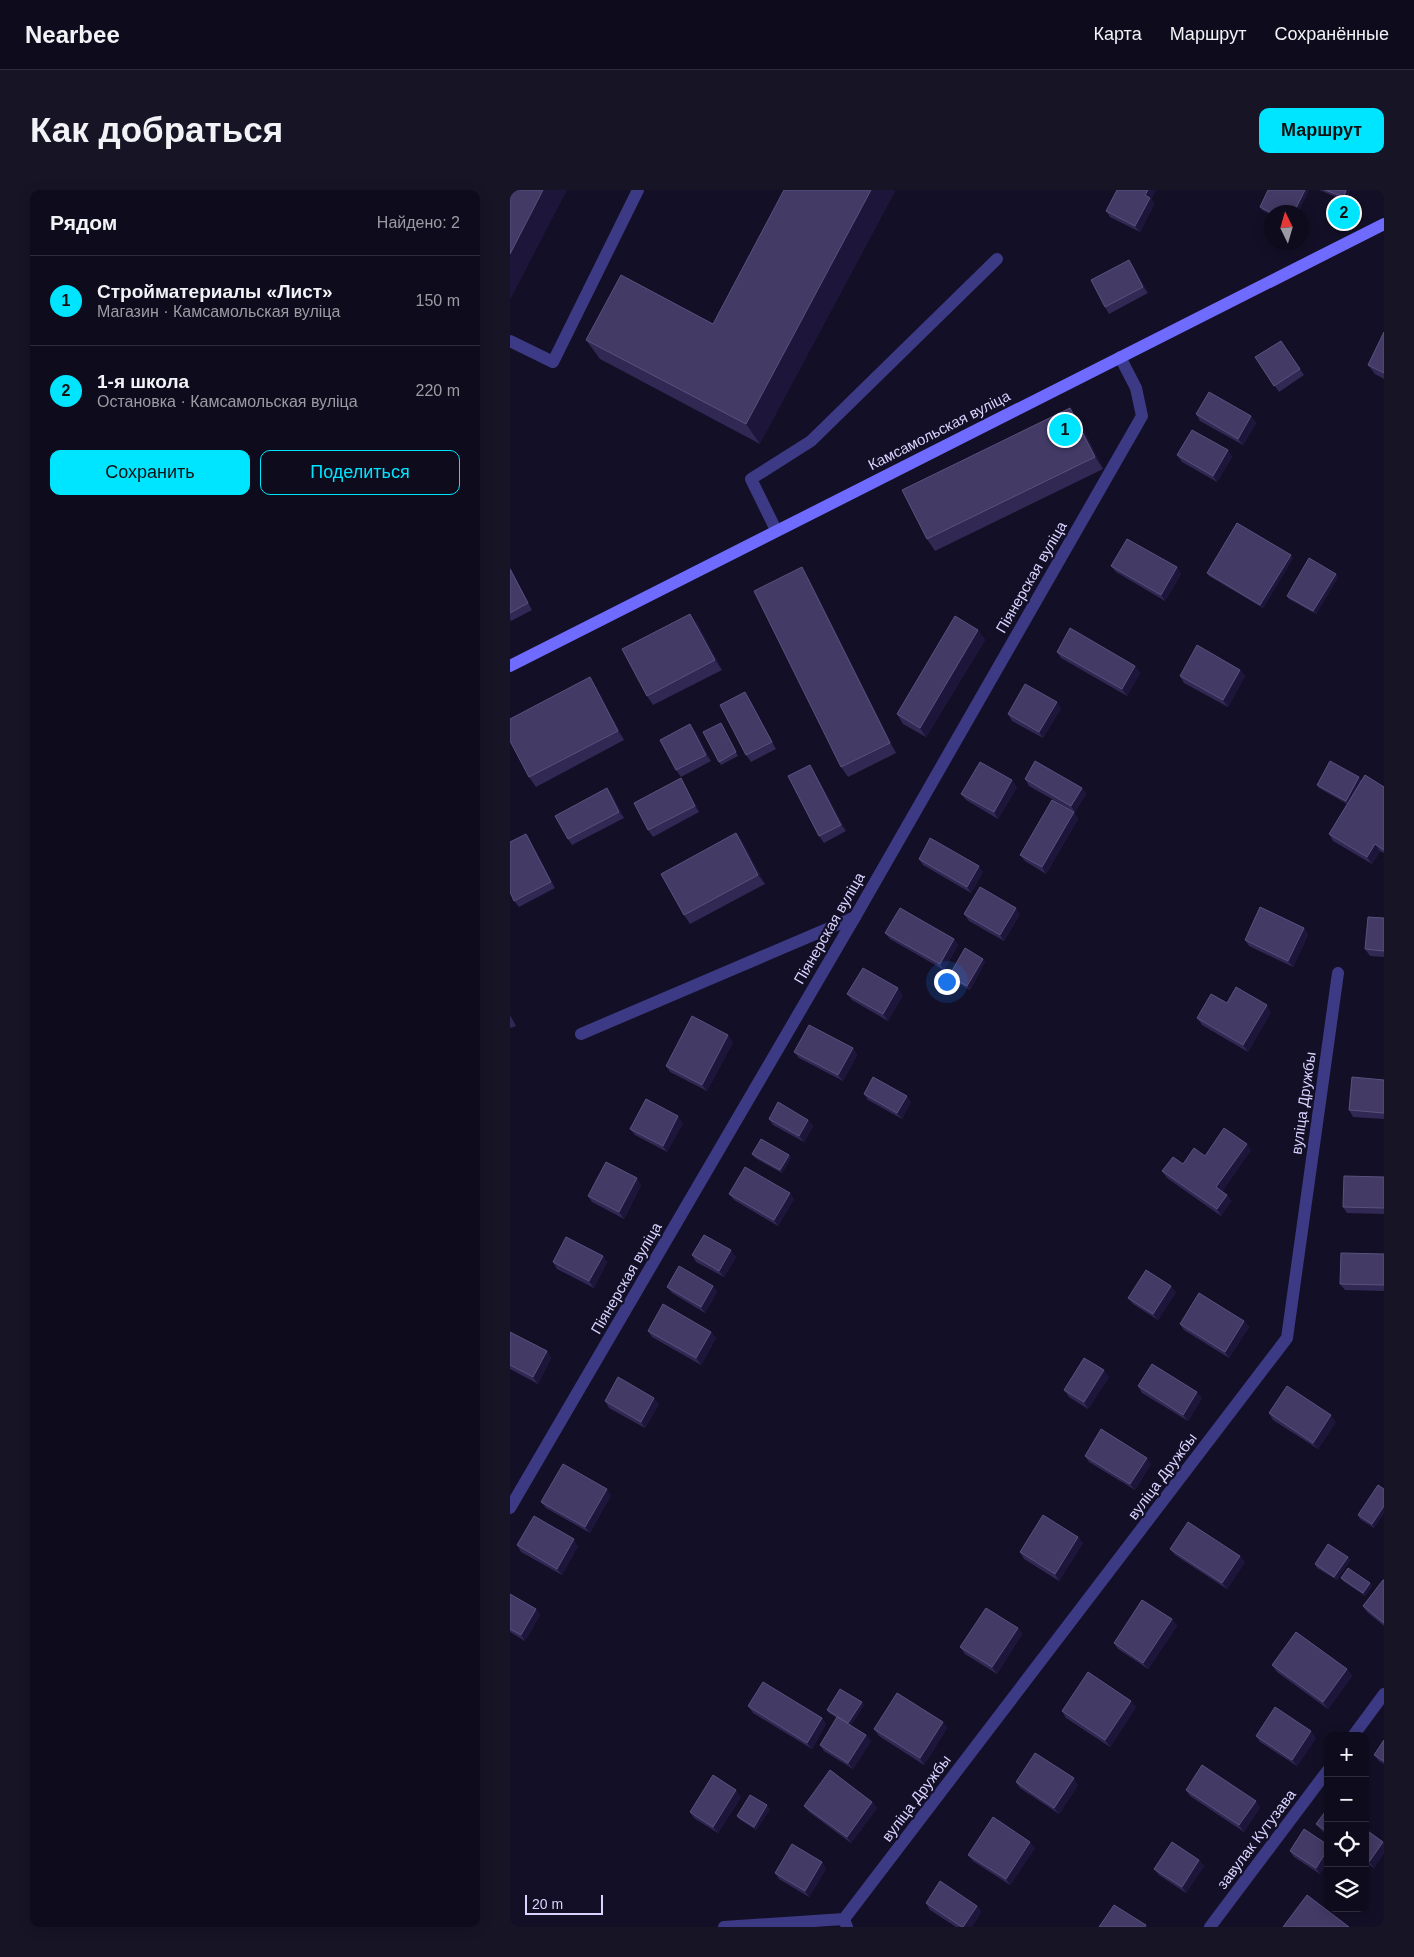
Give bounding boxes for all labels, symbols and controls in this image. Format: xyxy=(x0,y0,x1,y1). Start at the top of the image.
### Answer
text: Nearbee xyxy=(25,21,120,48)
text: Карта xyxy=(1094,24,1142,44)
text: Маршрут xyxy=(1170,24,1246,44)
text: Сохранённые xyxy=(1274,24,1389,44)
button: Маршрут xyxy=(1259,108,1384,153)
text: Как добраться xyxy=(30,110,283,149)
pin: 2 xyxy=(1328,194,1360,232)
north arrow xyxy=(1264,205,1309,250)
text: Рядом xyxy=(50,211,117,234)
text: Найдено: 2 xyxy=(377,214,460,231)
text: Стройматериалы «Лист» xyxy=(97,281,333,302)
text: 1 xyxy=(62,292,70,309)
text: 150 m xyxy=(416,292,460,309)
text: Магазин · Камсамольская вуліца xyxy=(97,303,340,320)
text: 1-я школа xyxy=(97,371,189,392)
text: 2 xyxy=(62,382,70,399)
text: 220 m xyxy=(416,382,460,399)
street label: Камсамольская вуліца xyxy=(865,386,1013,473)
text: Остановка · Камсамольская вуліца xyxy=(97,393,358,410)
pin: 1 xyxy=(1049,411,1081,449)
button: Сохранить xyxy=(50,450,250,495)
button: Поделиться xyxy=(260,450,460,495)
street label: Піянерская вуліца xyxy=(992,518,1070,636)
street label: Піянерская вуліца xyxy=(790,869,868,987)
your location xyxy=(934,969,960,995)
street label: вуліца Дружбы xyxy=(1287,1051,1319,1155)
street label: Піянерская вуліца xyxy=(587,1219,665,1337)
street label: вуліца Дружбы xyxy=(1124,1430,1200,1522)
map controls xyxy=(1324,1732,1369,1912)
button: + xyxy=(1324,1732,1369,1777)
street label: вуліца Дружбы xyxy=(878,1752,954,1844)
button: − xyxy=(1324,1777,1369,1822)
street label: завулак Кутузава xyxy=(1213,1785,1299,1892)
button: locate xyxy=(1324,1822,1369,1867)
button: layers xyxy=(1324,1867,1369,1912)
scale bar xyxy=(525,1892,602,1915)
text: 20 m xyxy=(532,1896,563,1912)

